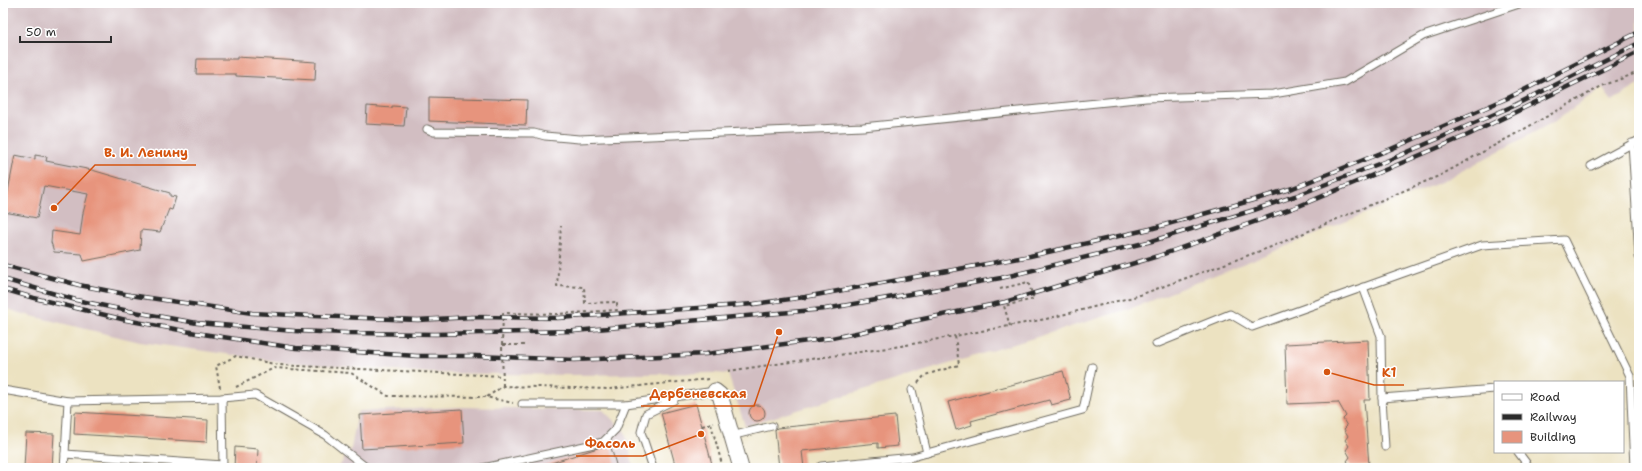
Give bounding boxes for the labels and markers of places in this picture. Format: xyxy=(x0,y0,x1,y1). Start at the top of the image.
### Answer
callout: В. И. Ленину xyxy=(95,140,196,165)
callout: К1 xyxy=(1374,360,1404,385)
callout: Дербеневская xyxy=(641,381,754,406)
callout: Фасоль xyxy=(576,431,643,456)

